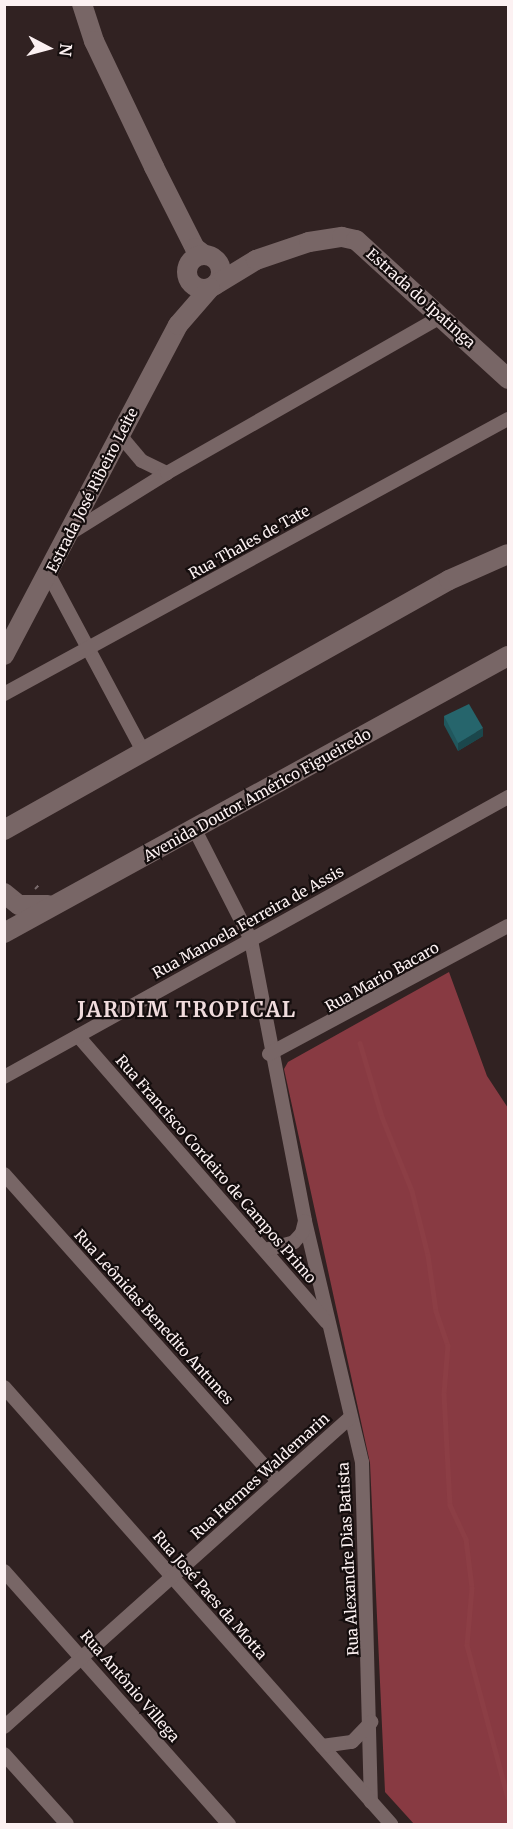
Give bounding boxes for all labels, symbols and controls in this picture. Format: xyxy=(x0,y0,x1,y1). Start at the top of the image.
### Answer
north arrow xyxy=(18,18,78,78)
text: N xyxy=(55,43,77,57)
street label: Estrada do Ipatinga xyxy=(363,244,479,352)
street label: Estrada José Ribeiro Leite xyxy=(43,405,141,575)
street label: Rua Thales de Tate xyxy=(185,501,313,583)
street label: Avenida Doutor Américo Figueiredo xyxy=(140,725,374,865)
street label: Rua Manoela Ferreira de Assis xyxy=(149,862,347,982)
street label: Rua Mario Bacaro xyxy=(322,938,442,1016)
district label: JARDIM TROPICAL xyxy=(77,997,297,1023)
street label: Rua Francisco Cordeiro de Campos Primo xyxy=(112,1051,320,1287)
street label: Rua Leônidas Benedito Antunes xyxy=(71,1226,237,1408)
street label: Rua Hermes Waldemarin xyxy=(187,1409,333,1543)
street label: Rua Alexandre Dias Batista xyxy=(334,1462,362,1656)
street label: Rua José Paes da Motta xyxy=(149,1527,271,1663)
street label: Rua Antônio Villega xyxy=(77,1627,183,1745)

